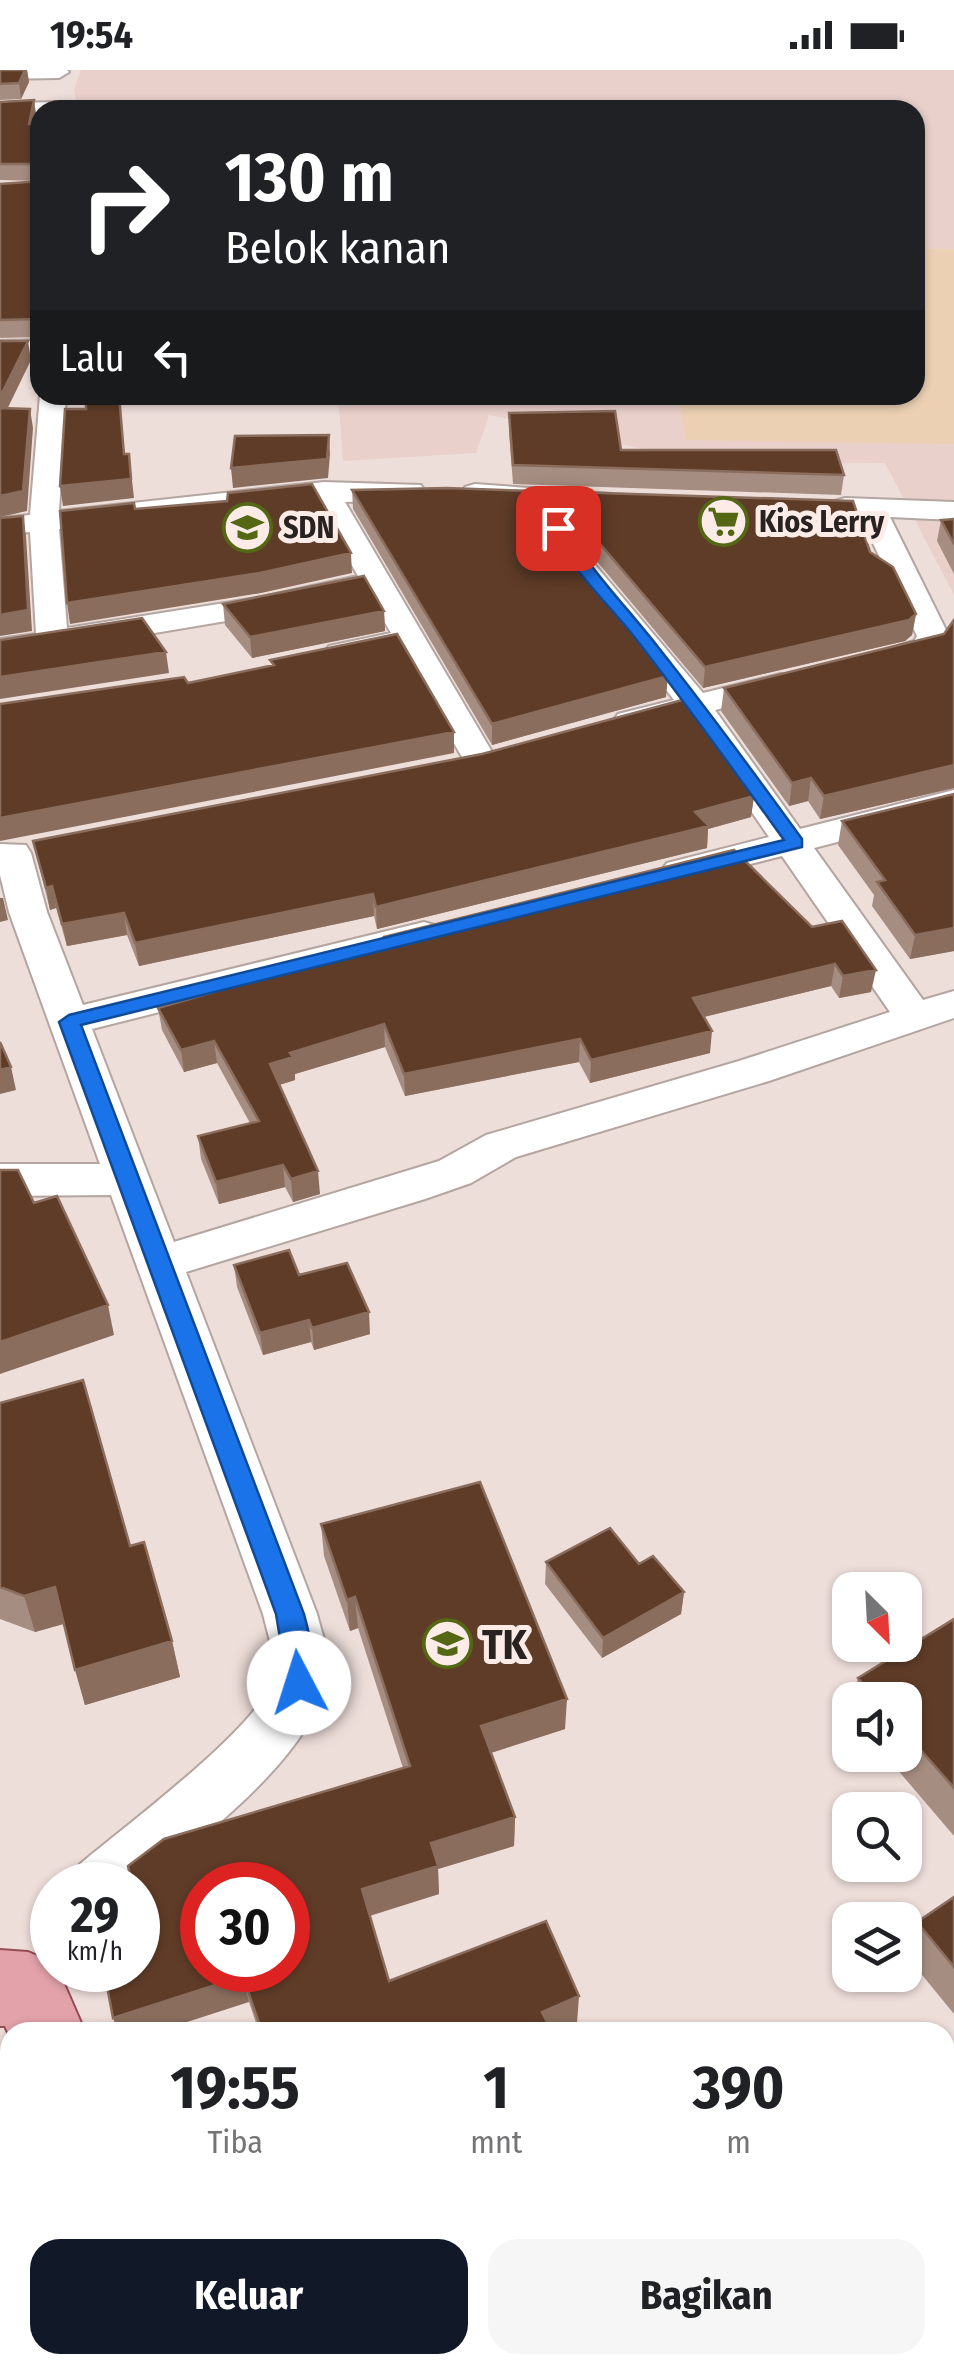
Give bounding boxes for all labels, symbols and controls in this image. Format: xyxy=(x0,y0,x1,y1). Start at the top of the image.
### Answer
text: 19:54 xyxy=(50,12,133,58)
text: 130 m xyxy=(225,136,394,220)
icon: right xyxy=(60,140,190,270)
text: Belok kanan xyxy=(225,221,451,275)
icon: left xyxy=(145,330,200,385)
text: Lalu xyxy=(60,335,125,381)
pin xyxy=(516,486,601,571)
supermarket icon: Kios Lerry xyxy=(698,496,750,548)
icon: arrive xyxy=(531,501,586,556)
school or university icon: SDN xyxy=(222,502,274,554)
place label: Kios Lerry xyxy=(759,504,885,540)
place label: SDN xyxy=(283,510,334,546)
north arrow xyxy=(832,1572,922,1662)
map controls xyxy=(832,1572,922,1992)
school or university icon: TK xyxy=(421,1618,473,1670)
place label: TK xyxy=(482,1620,528,1670)
position arrow xyxy=(247,1631,351,1735)
button: sound xyxy=(832,1682,922,1772)
button: search xyxy=(832,1792,922,1882)
speed limit sign: 30 xyxy=(180,1862,310,1992)
text: 29 xyxy=(71,1885,119,1945)
button: layers xyxy=(832,1902,922,1992)
text: km/h xyxy=(67,1937,123,1967)
text: 19:55 xyxy=(171,2052,300,2124)
text: 1 xyxy=(484,2052,509,2124)
text: 390 xyxy=(693,2052,784,2124)
text: Tiba xyxy=(208,2123,263,2161)
text: mnt xyxy=(470,2123,522,2161)
text: m xyxy=(726,2123,751,2161)
button: Keluar xyxy=(30,2239,468,2354)
button: Bagikan xyxy=(488,2239,925,2354)

